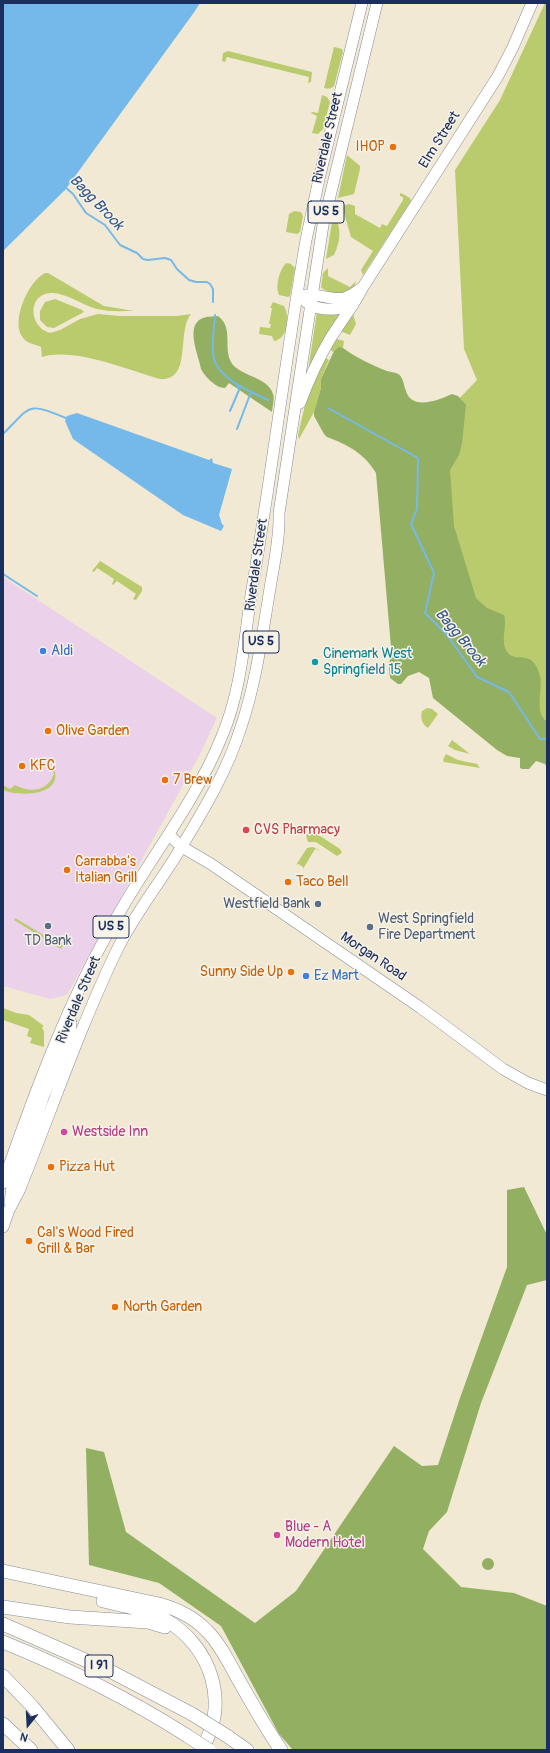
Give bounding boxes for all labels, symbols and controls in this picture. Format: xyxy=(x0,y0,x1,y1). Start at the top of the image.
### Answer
street label: Riverdale Street xyxy=(309,91,347,185)
street label: Elm Street xyxy=(416,108,464,172)
place label: IHOP xyxy=(356,139,385,155)
marker: IHOP xyxy=(388,142,398,152)
water label: Bagg Brook xyxy=(65,172,127,234)
road number: US 5 xyxy=(308,201,344,223)
street label: Riverdale Street xyxy=(242,518,272,612)
water label: Bagg Brook xyxy=(431,606,489,670)
road number: US 5 xyxy=(243,631,279,653)
place label: Aldi xyxy=(51,643,73,659)
marker: Aldi xyxy=(38,646,48,656)
place label: Cinemark West Springfield 15 xyxy=(323,646,412,678)
marker: Cinemark West Springfield 15 xyxy=(310,657,320,667)
place label: Olive Garden xyxy=(56,723,129,739)
marker: Olive Garden xyxy=(43,726,53,736)
place label: KFC xyxy=(30,758,56,774)
marker: KFC xyxy=(17,761,27,771)
place label: 7 Brew xyxy=(173,772,212,788)
marker: 7 Brew xyxy=(160,775,170,785)
place label: CVS Pharmacy xyxy=(254,822,340,838)
marker: CVS Pharmacy xyxy=(241,825,251,835)
place label: Carrabba's Italian Grill xyxy=(75,854,137,886)
marker: Carrabba's Italian Grill xyxy=(62,865,72,875)
place label: Taco Bell xyxy=(296,874,349,890)
marker: Taco Bell xyxy=(283,877,293,887)
place label: Westfield Bank xyxy=(223,896,310,912)
marker: Westfield Bank xyxy=(313,899,323,909)
place label: West Springfield Fire Department xyxy=(378,911,475,944)
road number: US 5 xyxy=(93,916,129,938)
marker: TD Bank xyxy=(43,921,53,931)
marker: West Springfield Fire Department xyxy=(365,922,375,932)
street label: Morgan Road xyxy=(337,929,409,985)
place label: TD Bank xyxy=(24,933,72,949)
street label: Riverdale Street xyxy=(53,954,105,1046)
place label: Sunny Side Up xyxy=(200,964,283,980)
marker: Sunny Side Up xyxy=(286,967,296,977)
place label: Ez Mart xyxy=(314,968,359,984)
marker: Ez Mart xyxy=(301,971,311,981)
place label: Westside Inn xyxy=(72,1124,148,1140)
marker: Westside Inn xyxy=(59,1127,69,1137)
place label: Pizza Hut xyxy=(59,1159,115,1175)
marker: Pizza Hut xyxy=(46,1162,56,1172)
place label: Cal's Wood Fired Grill & Bar xyxy=(37,1225,134,1258)
marker: Cal's Wood Fired Grill & Bar xyxy=(24,1236,34,1246)
place label: North Garden xyxy=(123,1299,202,1315)
marker: North Garden xyxy=(110,1302,120,1312)
place label: Blue - A Modern Hotel xyxy=(285,1519,365,1552)
marker: Blue - A Modern Hotel xyxy=(272,1530,282,1540)
road number: I 91 xyxy=(85,1655,113,1677)
north arrow xyxy=(8,1705,48,1745)
text: N xyxy=(19,1730,30,1744)

